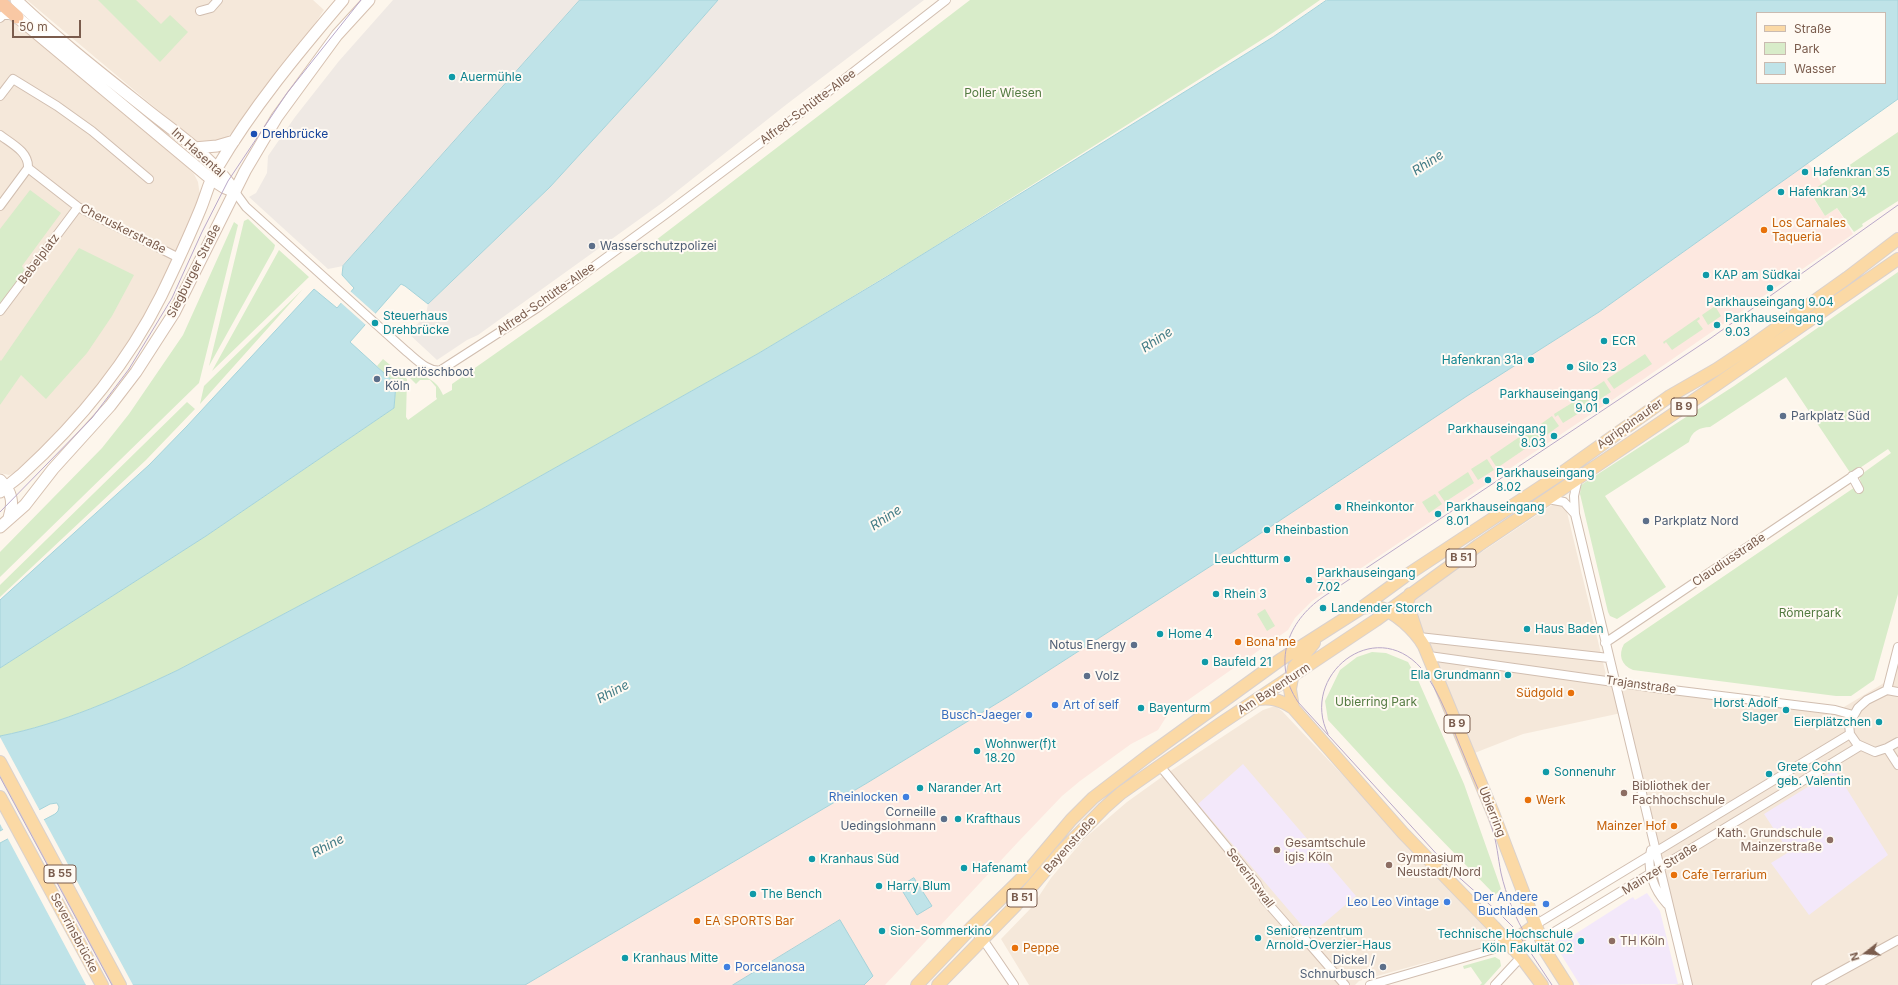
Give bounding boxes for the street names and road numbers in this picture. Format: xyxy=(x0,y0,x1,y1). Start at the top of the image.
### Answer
street label: Alfred-Schütte-Allee xyxy=(757,66,859,148)
street label: Im Hasental xyxy=(168,125,228,181)
street label: Cheruskerstraße xyxy=(78,201,168,257)
street label: Siegburger Straße xyxy=(164,222,224,320)
street label: Bebelplatz xyxy=(15,231,63,287)
street label: Alfred-Schütte-Allee xyxy=(494,260,598,338)
street label: Agrippinaufer xyxy=(1594,396,1666,452)
road number: B 9 xyxy=(1671,398,1697,416)
street label: Claudiusstraße xyxy=(1690,530,1768,590)
road number: B 51 xyxy=(1446,549,1476,567)
street label: Am Bayenturm xyxy=(1235,660,1313,718)
street label: Trajanstraße xyxy=(1605,673,1677,697)
road number: B 9 xyxy=(1444,715,1470,733)
street label: Ubierring xyxy=(1475,785,1509,839)
street label: Bayenstraße xyxy=(1041,814,1099,876)
street label: Mainzer Straße xyxy=(1620,840,1700,898)
street label: Severinswall xyxy=(1223,845,1277,911)
road number: B 55 xyxy=(44,865,76,883)
road number: B 51 xyxy=(1007,889,1037,907)
street label: Severinsbrücke xyxy=(47,891,101,975)

